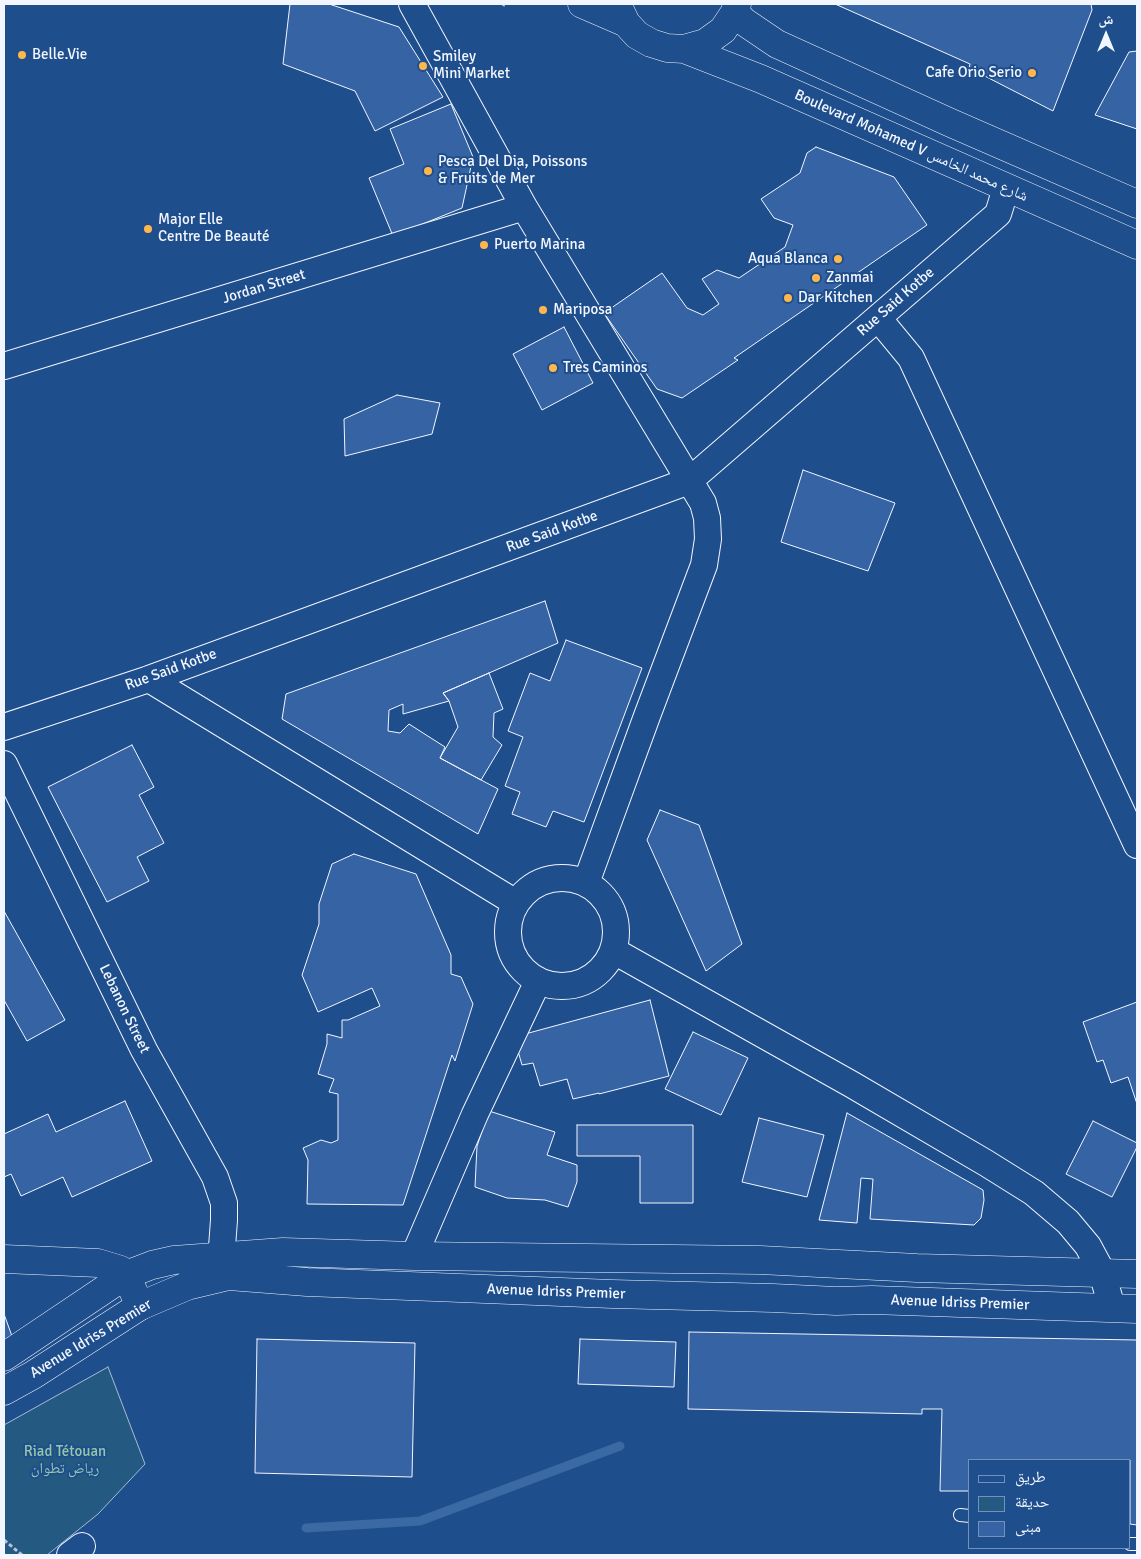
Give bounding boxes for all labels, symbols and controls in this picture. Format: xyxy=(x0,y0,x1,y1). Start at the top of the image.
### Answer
north arrow xyxy=(1081,10,1131,60)
text: ش xyxy=(1099,11,1113,28)
place label: Belle.Vie xyxy=(32,46,87,64)
place label: Smiley Mini Market xyxy=(433,48,510,83)
marker: Belle.Vie xyxy=(16,49,28,61)
marker: Smiley Mini Market xyxy=(417,60,429,72)
place label: Cafe Orio Serio xyxy=(925,64,1022,82)
marker: Cafe Orio Serio xyxy=(1026,67,1038,79)
street label: Boulevard Mohamed V شارع محمد الخامس xyxy=(791,86,1031,206)
place label: Pesca Del Dia, Poissons & Fruits de Mer xyxy=(438,153,587,188)
marker: Pesca Del Dia, Poissons & Fruits de Mer xyxy=(422,165,434,177)
place label: Major Elle Centre De Beauté xyxy=(158,211,269,246)
marker: Major Elle Centre De Beauté xyxy=(142,223,154,235)
place label: Puerto Marina xyxy=(494,236,585,254)
marker: Puerto Marina xyxy=(478,239,490,251)
place label: Aqua Blanca xyxy=(748,250,828,268)
marker: Aqua Blanca xyxy=(832,253,844,265)
street label: Rue Said Kotbe xyxy=(854,264,938,340)
street label: Jordan Street xyxy=(220,266,308,308)
place label: Zanmai xyxy=(826,269,874,287)
marker: Zanmai xyxy=(810,272,822,284)
place label: Dar Kitchen xyxy=(798,289,873,307)
marker: Dar Kitchen xyxy=(782,292,794,304)
place label: Mariposa xyxy=(553,301,612,319)
marker: Mariposa xyxy=(537,304,549,316)
place label: Tres Caminos xyxy=(563,359,647,377)
marker: Tres Caminos xyxy=(547,362,559,374)
street label: Rue Said Kotbe xyxy=(504,507,600,557)
street label: Rue Said Kotbe xyxy=(123,645,219,695)
street label: Lebanon Street xyxy=(95,961,153,1057)
street label: Avenue Idriss Premier xyxy=(486,1281,626,1303)
street label: Avenue Idriss Premier xyxy=(890,1292,1030,1314)
street label: Avenue Idriss Premier xyxy=(27,1296,155,1382)
park label: Riad Tétouan رياض تطوان xyxy=(24,1443,106,1478)
legend xyxy=(968,1459,1131,1549)
text: طريق xyxy=(1015,1468,1046,1486)
text: حديقة xyxy=(1015,1493,1049,1511)
text: مبنى xyxy=(1015,1518,1041,1536)

